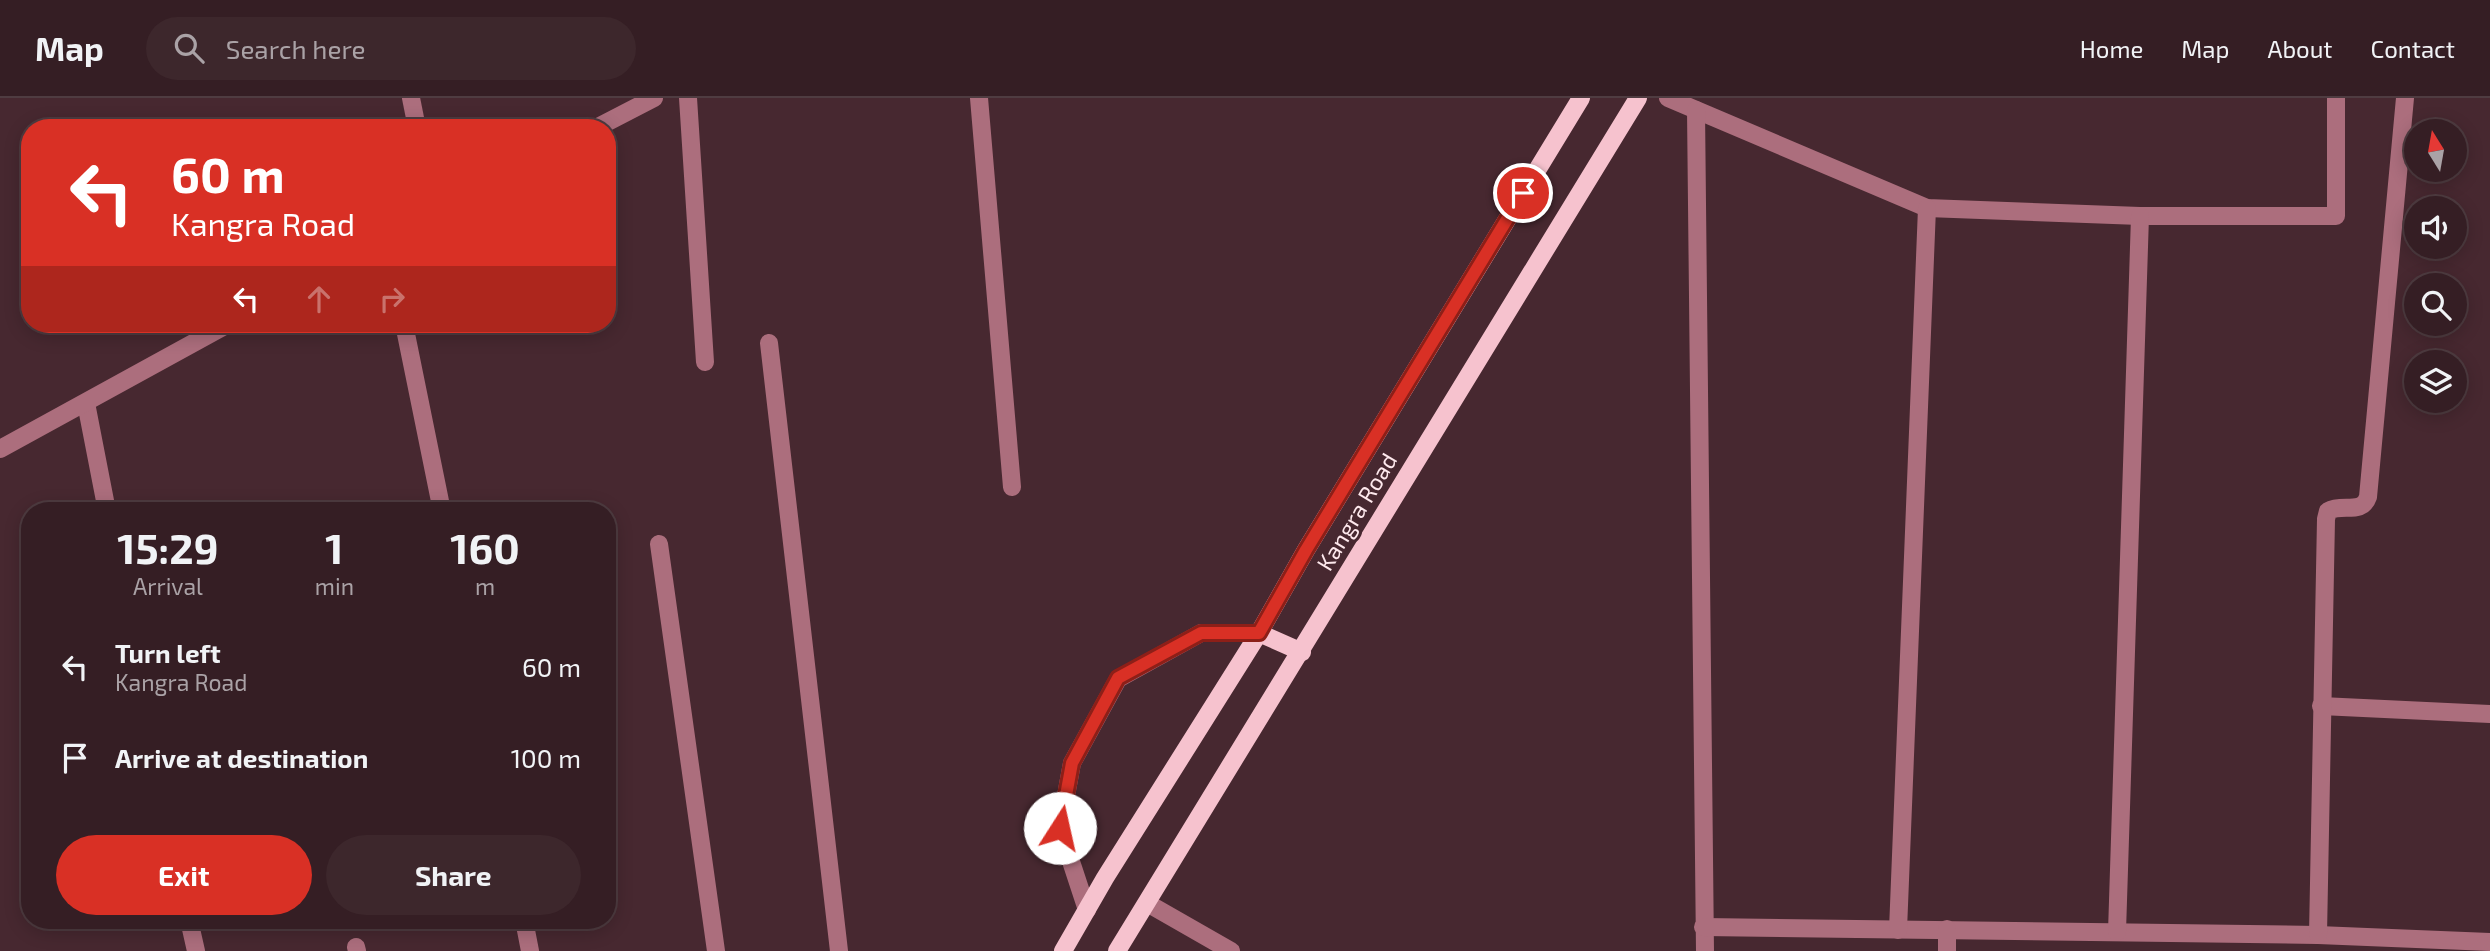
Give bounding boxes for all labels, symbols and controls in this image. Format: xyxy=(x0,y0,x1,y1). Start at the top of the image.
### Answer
search box xyxy=(146,17,636,80)
text: Map xyxy=(35,28,104,68)
icon: search xyxy=(170,29,208,67)
text: Search here xyxy=(226,33,365,64)
text: Home xyxy=(2080,34,2143,63)
text: Map xyxy=(2181,34,2229,63)
text: About xyxy=(2267,34,2333,63)
text: Contact xyxy=(2371,34,2455,63)
north arrow xyxy=(2404,119,2468,182)
map controls xyxy=(2404,119,2467,413)
text: 60 m xyxy=(171,144,285,203)
icon: left xyxy=(56,147,147,238)
pin xyxy=(1493,163,1553,223)
icon: arrive xyxy=(1504,174,1542,212)
button: sound xyxy=(2404,196,2467,259)
text: Kangra Road xyxy=(171,204,355,242)
button: search xyxy=(2404,273,2467,336)
icon: left xyxy=(227,280,265,318)
icon: ahead xyxy=(300,280,338,318)
icon: right xyxy=(373,280,411,318)
button: layers xyxy=(2404,350,2467,413)
street label: Kangra Road xyxy=(1310,448,1402,575)
text: 15:29 xyxy=(117,522,219,572)
text: 1 xyxy=(325,522,344,572)
text: 160 xyxy=(450,522,520,572)
text: Arrival xyxy=(133,572,203,600)
text: min xyxy=(315,572,354,600)
text: m xyxy=(475,572,495,600)
text: Turn left xyxy=(115,637,221,668)
icon: left xyxy=(56,648,94,686)
text: 60 m xyxy=(522,651,581,682)
text: Kangra Road xyxy=(115,668,247,696)
icon: arrive xyxy=(56,739,94,777)
text: Arrive at destination xyxy=(115,742,368,773)
text: 100 m xyxy=(511,742,581,773)
position arrow xyxy=(1023,791,1097,865)
button: Exit xyxy=(56,835,312,915)
button: Share xyxy=(326,835,581,915)

